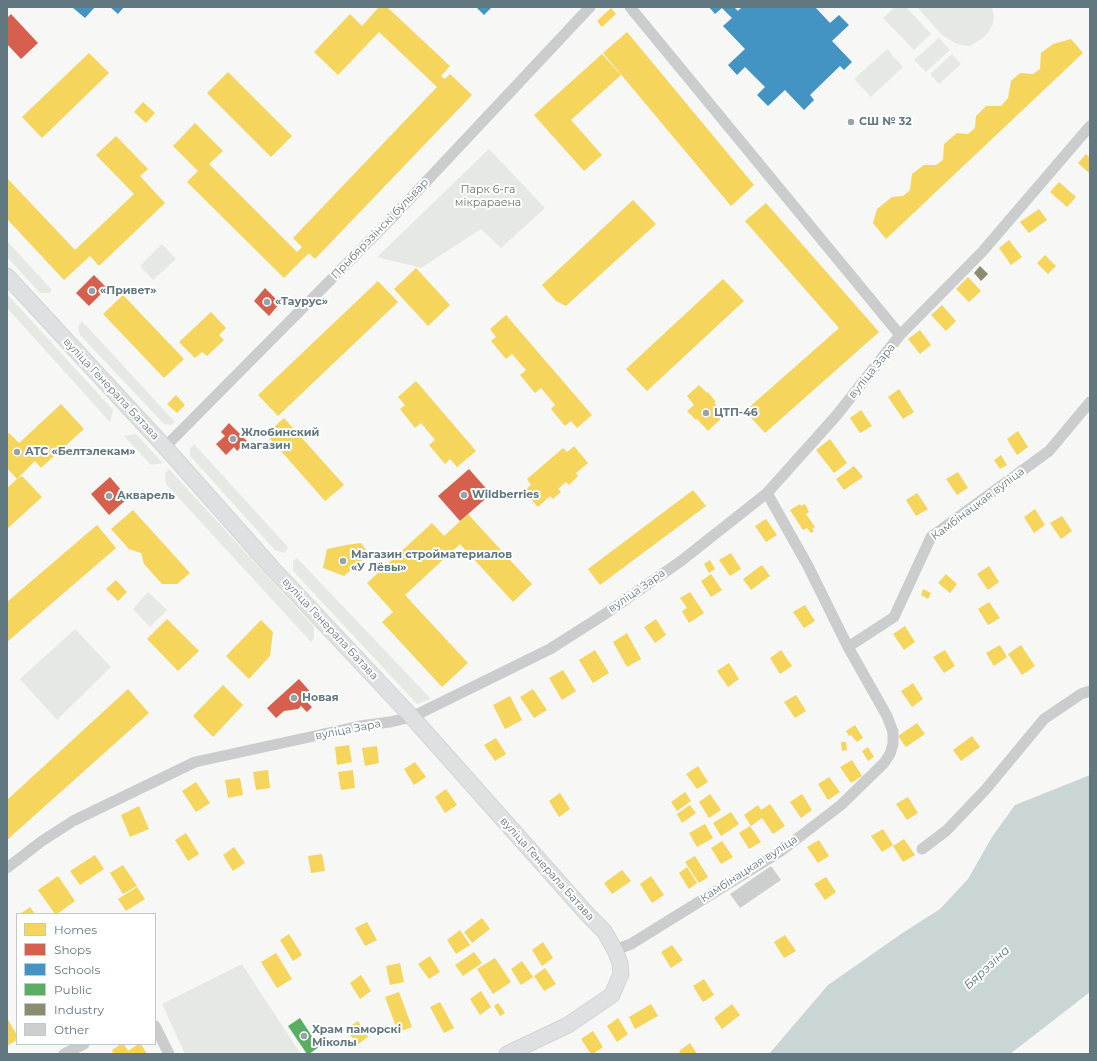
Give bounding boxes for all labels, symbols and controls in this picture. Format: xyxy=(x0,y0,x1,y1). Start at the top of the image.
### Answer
place label: СШ № 32 xyxy=(859,115,912,129)
marker: СШ № 32 xyxy=(846,117,856,127)
street label: Прыбярэзінскі бульвар xyxy=(329,176,431,282)
park label: Парк 6-га мікрараена xyxy=(455,183,521,209)
place label: «Привет» xyxy=(100,284,156,298)
marker: «Привет» xyxy=(87,286,97,296)
place label: «Таурус» xyxy=(275,295,328,309)
marker: «Таурус» xyxy=(262,297,272,307)
street label: вуліца Генерала Батава xyxy=(60,335,162,443)
street label: вуліца Зара xyxy=(846,341,898,401)
place label: ЦТП-46 xyxy=(714,406,758,420)
marker: ЦТП-46 xyxy=(701,408,711,418)
place label: Жлобинский магазин xyxy=(241,426,319,452)
marker: Жлобинский магазин xyxy=(228,434,238,444)
place label: АТС «Белтэлекам» xyxy=(25,445,136,459)
marker: АТС «Белтэлекам» xyxy=(12,447,22,457)
street label: Камбінацкая вуліца xyxy=(929,465,1027,543)
place label: Wildberries xyxy=(472,488,539,502)
place label: Акварель xyxy=(117,489,175,503)
marker: Wildberries xyxy=(459,490,469,500)
marker: Акварель xyxy=(104,491,114,501)
place label: Магазин стройматериалов «У Лёвы» xyxy=(351,548,512,574)
marker: Магазин стройматериалов «У Лёвы» xyxy=(338,556,348,566)
street label: вуліца Зара xyxy=(606,567,668,615)
street label: вуліца Генерала Батава xyxy=(279,575,381,683)
place label: Новая xyxy=(302,691,339,705)
marker: Новая xyxy=(289,693,299,703)
street label: вуліца Зара xyxy=(314,717,382,743)
street label: вуліца Генерала Батава xyxy=(497,815,597,923)
street label: Камбінацкая вуліца xyxy=(698,833,800,905)
legend xyxy=(16,913,156,1045)
text: Homes xyxy=(54,922,97,937)
text: Shops xyxy=(54,942,91,957)
water label: Бярэзіна xyxy=(961,943,1013,993)
text: Schools xyxy=(54,962,100,977)
text: Public xyxy=(54,982,92,997)
text: Industry xyxy=(54,1002,104,1017)
text: Other xyxy=(54,1022,89,1037)
place label: Храм паморскі Міколы xyxy=(312,1023,401,1049)
marker: Храм паморскі Міколы xyxy=(299,1031,309,1041)

